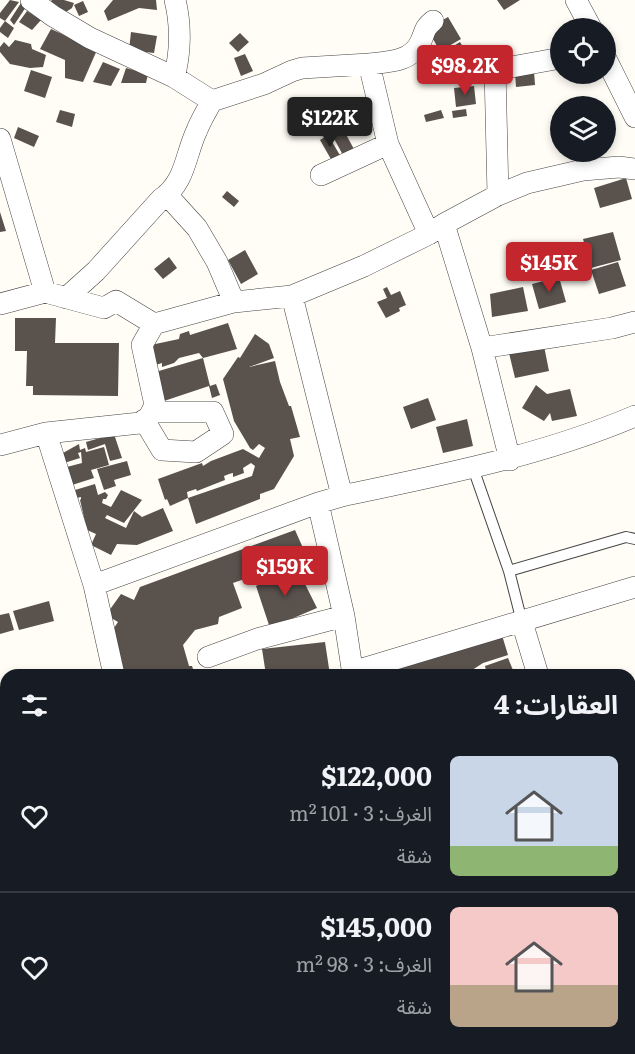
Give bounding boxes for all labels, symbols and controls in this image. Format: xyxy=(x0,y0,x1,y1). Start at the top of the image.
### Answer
map controls xyxy=(550,18,616,162)
button: locate xyxy=(550,18,616,84)
pin: $98.2K xyxy=(416,45,514,96)
text: $98.2K xyxy=(431,49,499,79)
button: layers xyxy=(550,96,616,162)
pin: $122K xyxy=(288,97,372,148)
text: $122K xyxy=(301,101,359,131)
pin: $145K xyxy=(507,242,591,293)
text: $145K xyxy=(520,246,578,276)
pin: $159K xyxy=(243,546,327,597)
text: $159K xyxy=(256,550,314,580)
text: العقارات: 4 xyxy=(494,683,618,722)
icon: filters xyxy=(18,689,51,722)
text: $122,000 xyxy=(321,755,432,794)
icon: home xyxy=(498,780,570,852)
text: الغرف: 3 · 101 m² xyxy=(289,797,432,827)
icon: heart xyxy=(18,800,51,833)
text: شقة xyxy=(397,839,432,869)
text: $145,000 xyxy=(320,906,432,945)
icon: home xyxy=(498,931,570,1003)
text: الغرف: 3 · 98 m² xyxy=(296,948,432,978)
icon: heart xyxy=(18,951,51,984)
text: شقة xyxy=(397,990,432,1020)

